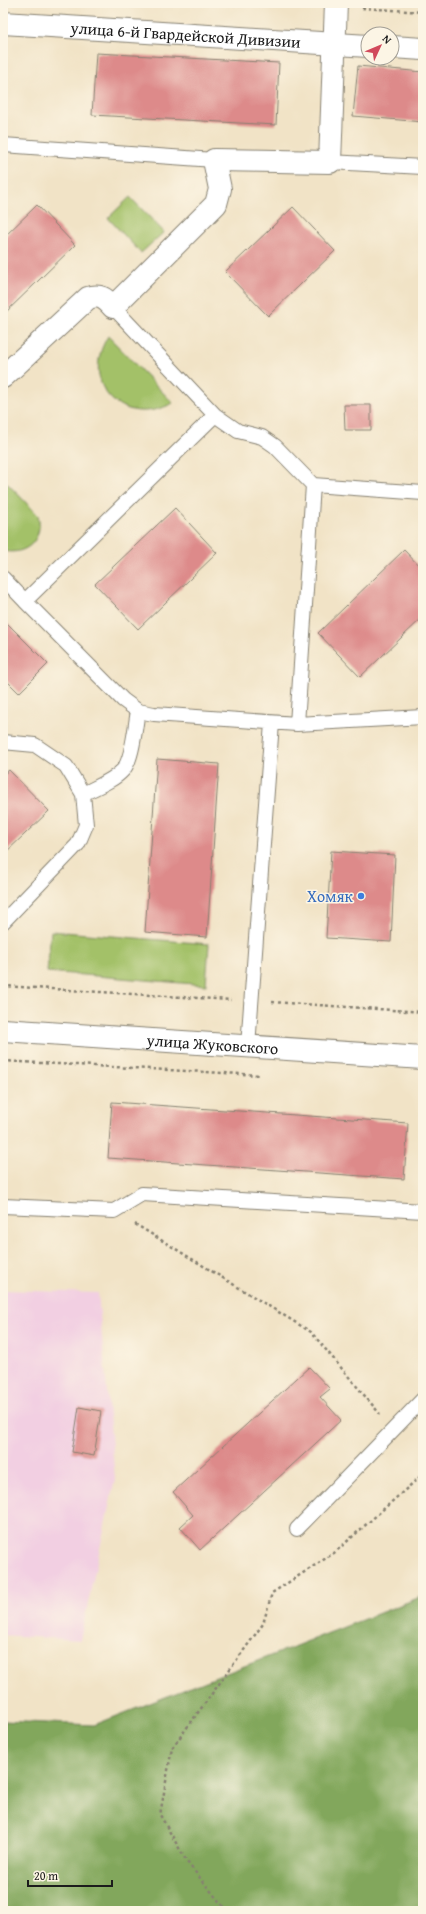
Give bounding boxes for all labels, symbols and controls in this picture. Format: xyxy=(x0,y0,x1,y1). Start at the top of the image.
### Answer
street label: улица 6-й Гвардейской Дивизии xyxy=(69,15,302,54)
north arrow xyxy=(360,26,400,66)
text: N xyxy=(379,31,396,48)
place label: Хомяк xyxy=(307,884,354,908)
marker: Хомяк xyxy=(356,891,366,901)
street label: улица Жуковского xyxy=(145,1028,279,1060)
scale bar xyxy=(28,1862,112,1888)
text: 20 m xyxy=(34,1867,58,1884)

